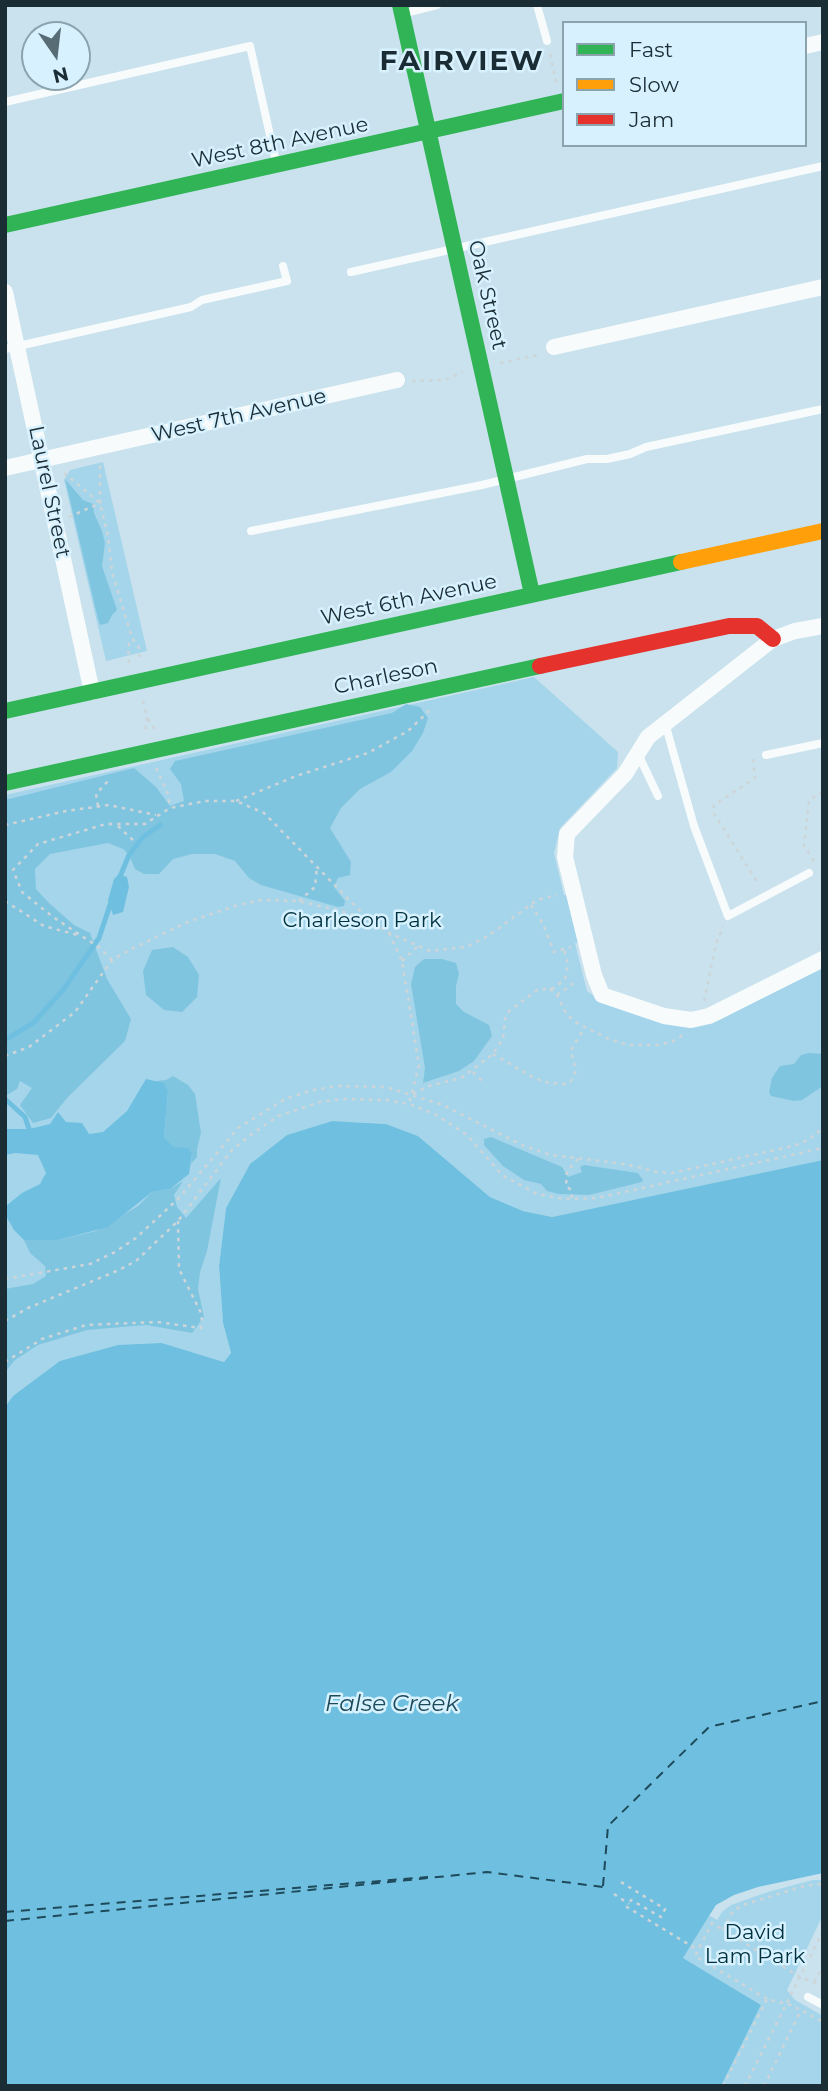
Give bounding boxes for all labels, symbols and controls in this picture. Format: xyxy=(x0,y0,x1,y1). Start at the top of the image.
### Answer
north arrow xyxy=(21,21,91,91)
legend xyxy=(562,21,807,147)
text: Fast xyxy=(629,37,673,62)
district label: FAIRVIEW xyxy=(380,45,544,79)
text: N xyxy=(50,62,71,88)
text: Slow xyxy=(629,72,679,97)
text: Jam xyxy=(629,107,674,132)
street label: West 8th Avenue xyxy=(189,112,371,174)
street label: Oak Street xyxy=(462,238,512,352)
street label: West 7th Avenue xyxy=(149,384,329,448)
street label: Laurel Street xyxy=(23,424,75,560)
street label: West 6th Avenue xyxy=(319,569,499,631)
street label: Charleson xyxy=(332,654,440,700)
park label: Charleson Park xyxy=(282,908,442,934)
water label: False Creek xyxy=(325,1690,459,1718)
park label: David Lam Park xyxy=(705,1920,805,1970)

